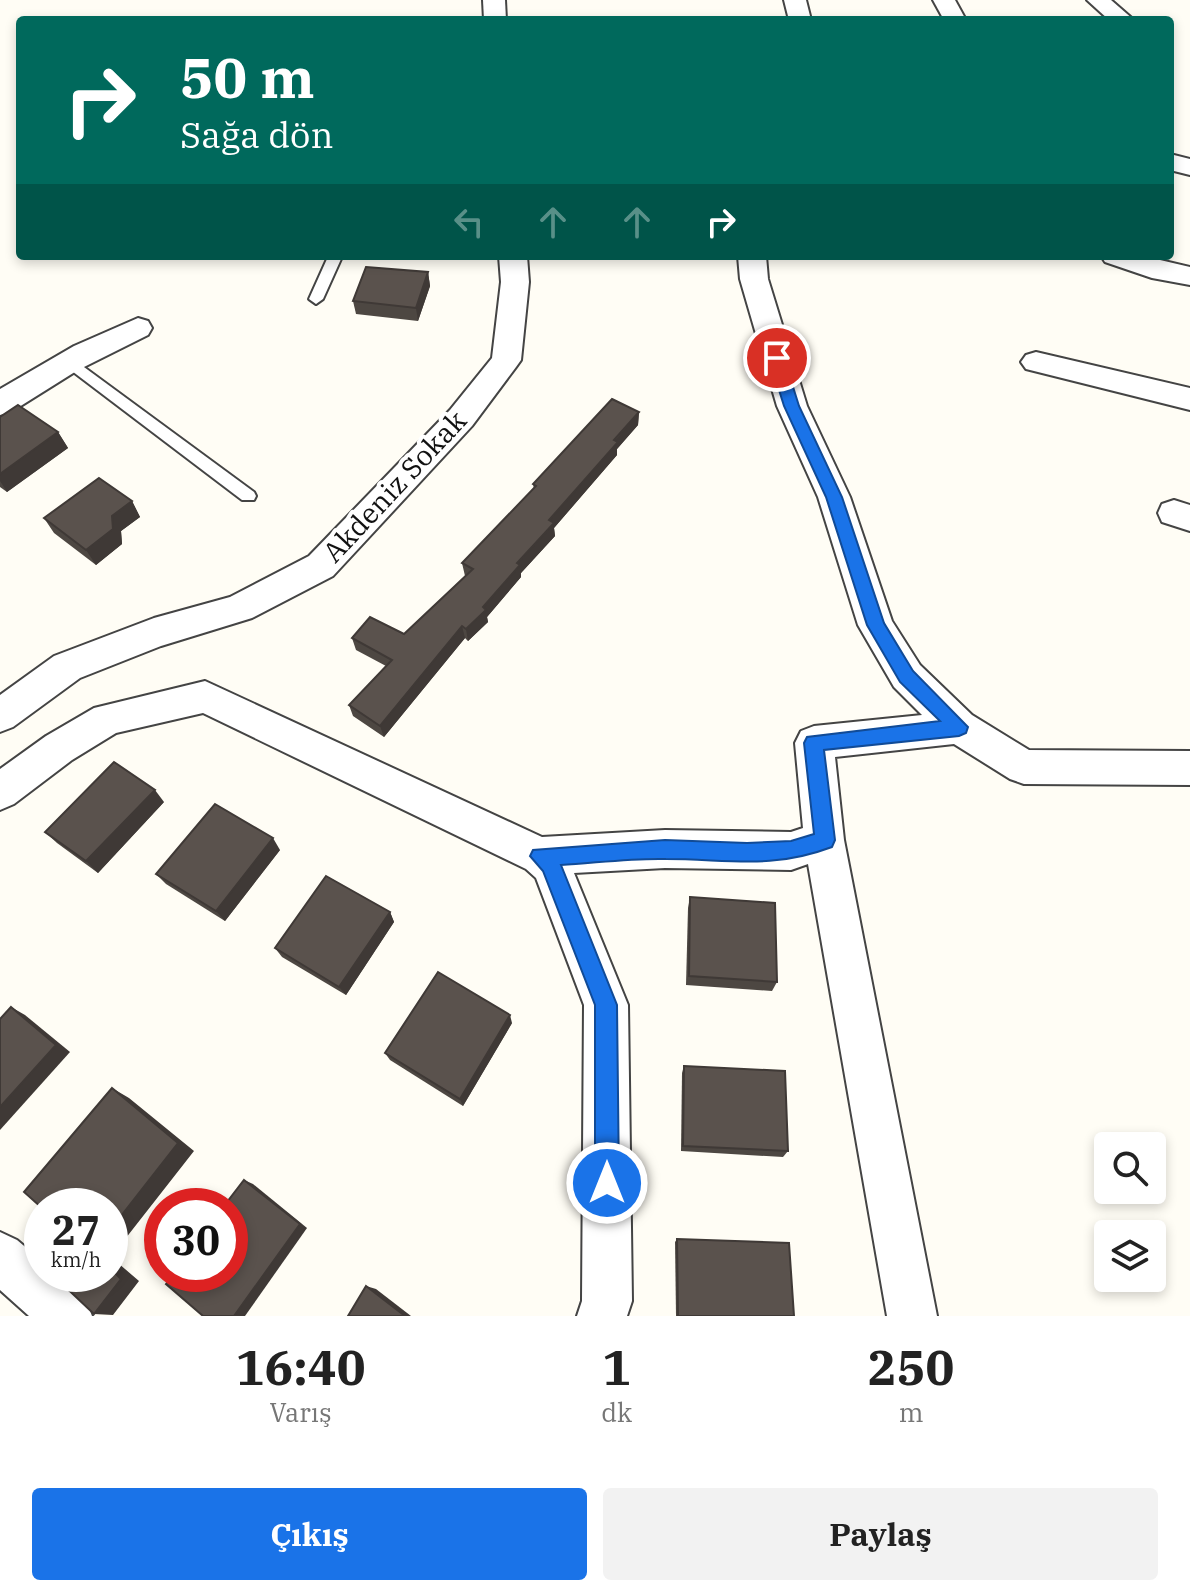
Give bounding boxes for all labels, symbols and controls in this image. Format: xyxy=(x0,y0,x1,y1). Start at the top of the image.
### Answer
text: 50 m xyxy=(180,41,315,113)
icon: right xyxy=(48,48,152,152)
text: Sağa dön xyxy=(180,111,333,158)
icon: left xyxy=(447,200,491,244)
icon: ahead xyxy=(531,200,575,244)
icon: ahead xyxy=(615,200,659,244)
icon: right xyxy=(699,200,743,244)
pin xyxy=(743,324,811,392)
icon: arrive xyxy=(755,336,799,380)
street label: Akdeniz Sokak xyxy=(314,402,474,570)
map controls xyxy=(1094,1132,1166,1292)
button: search xyxy=(1094,1132,1166,1204)
position arrow xyxy=(565,1141,649,1225)
speed limit sign: 30 xyxy=(144,1188,248,1292)
text: 27 xyxy=(52,1204,100,1256)
button: layers xyxy=(1094,1220,1166,1292)
text: km/h xyxy=(51,1246,101,1273)
text: 16:40 xyxy=(236,1336,365,1398)
text: 1 xyxy=(602,1336,631,1398)
text: 250 xyxy=(868,1336,954,1398)
text: Varış xyxy=(269,1395,332,1429)
text: dk xyxy=(601,1395,632,1429)
text: m xyxy=(899,1395,923,1429)
button: Çıkış xyxy=(32,1488,587,1580)
button: Paylaş xyxy=(603,1488,1158,1580)

